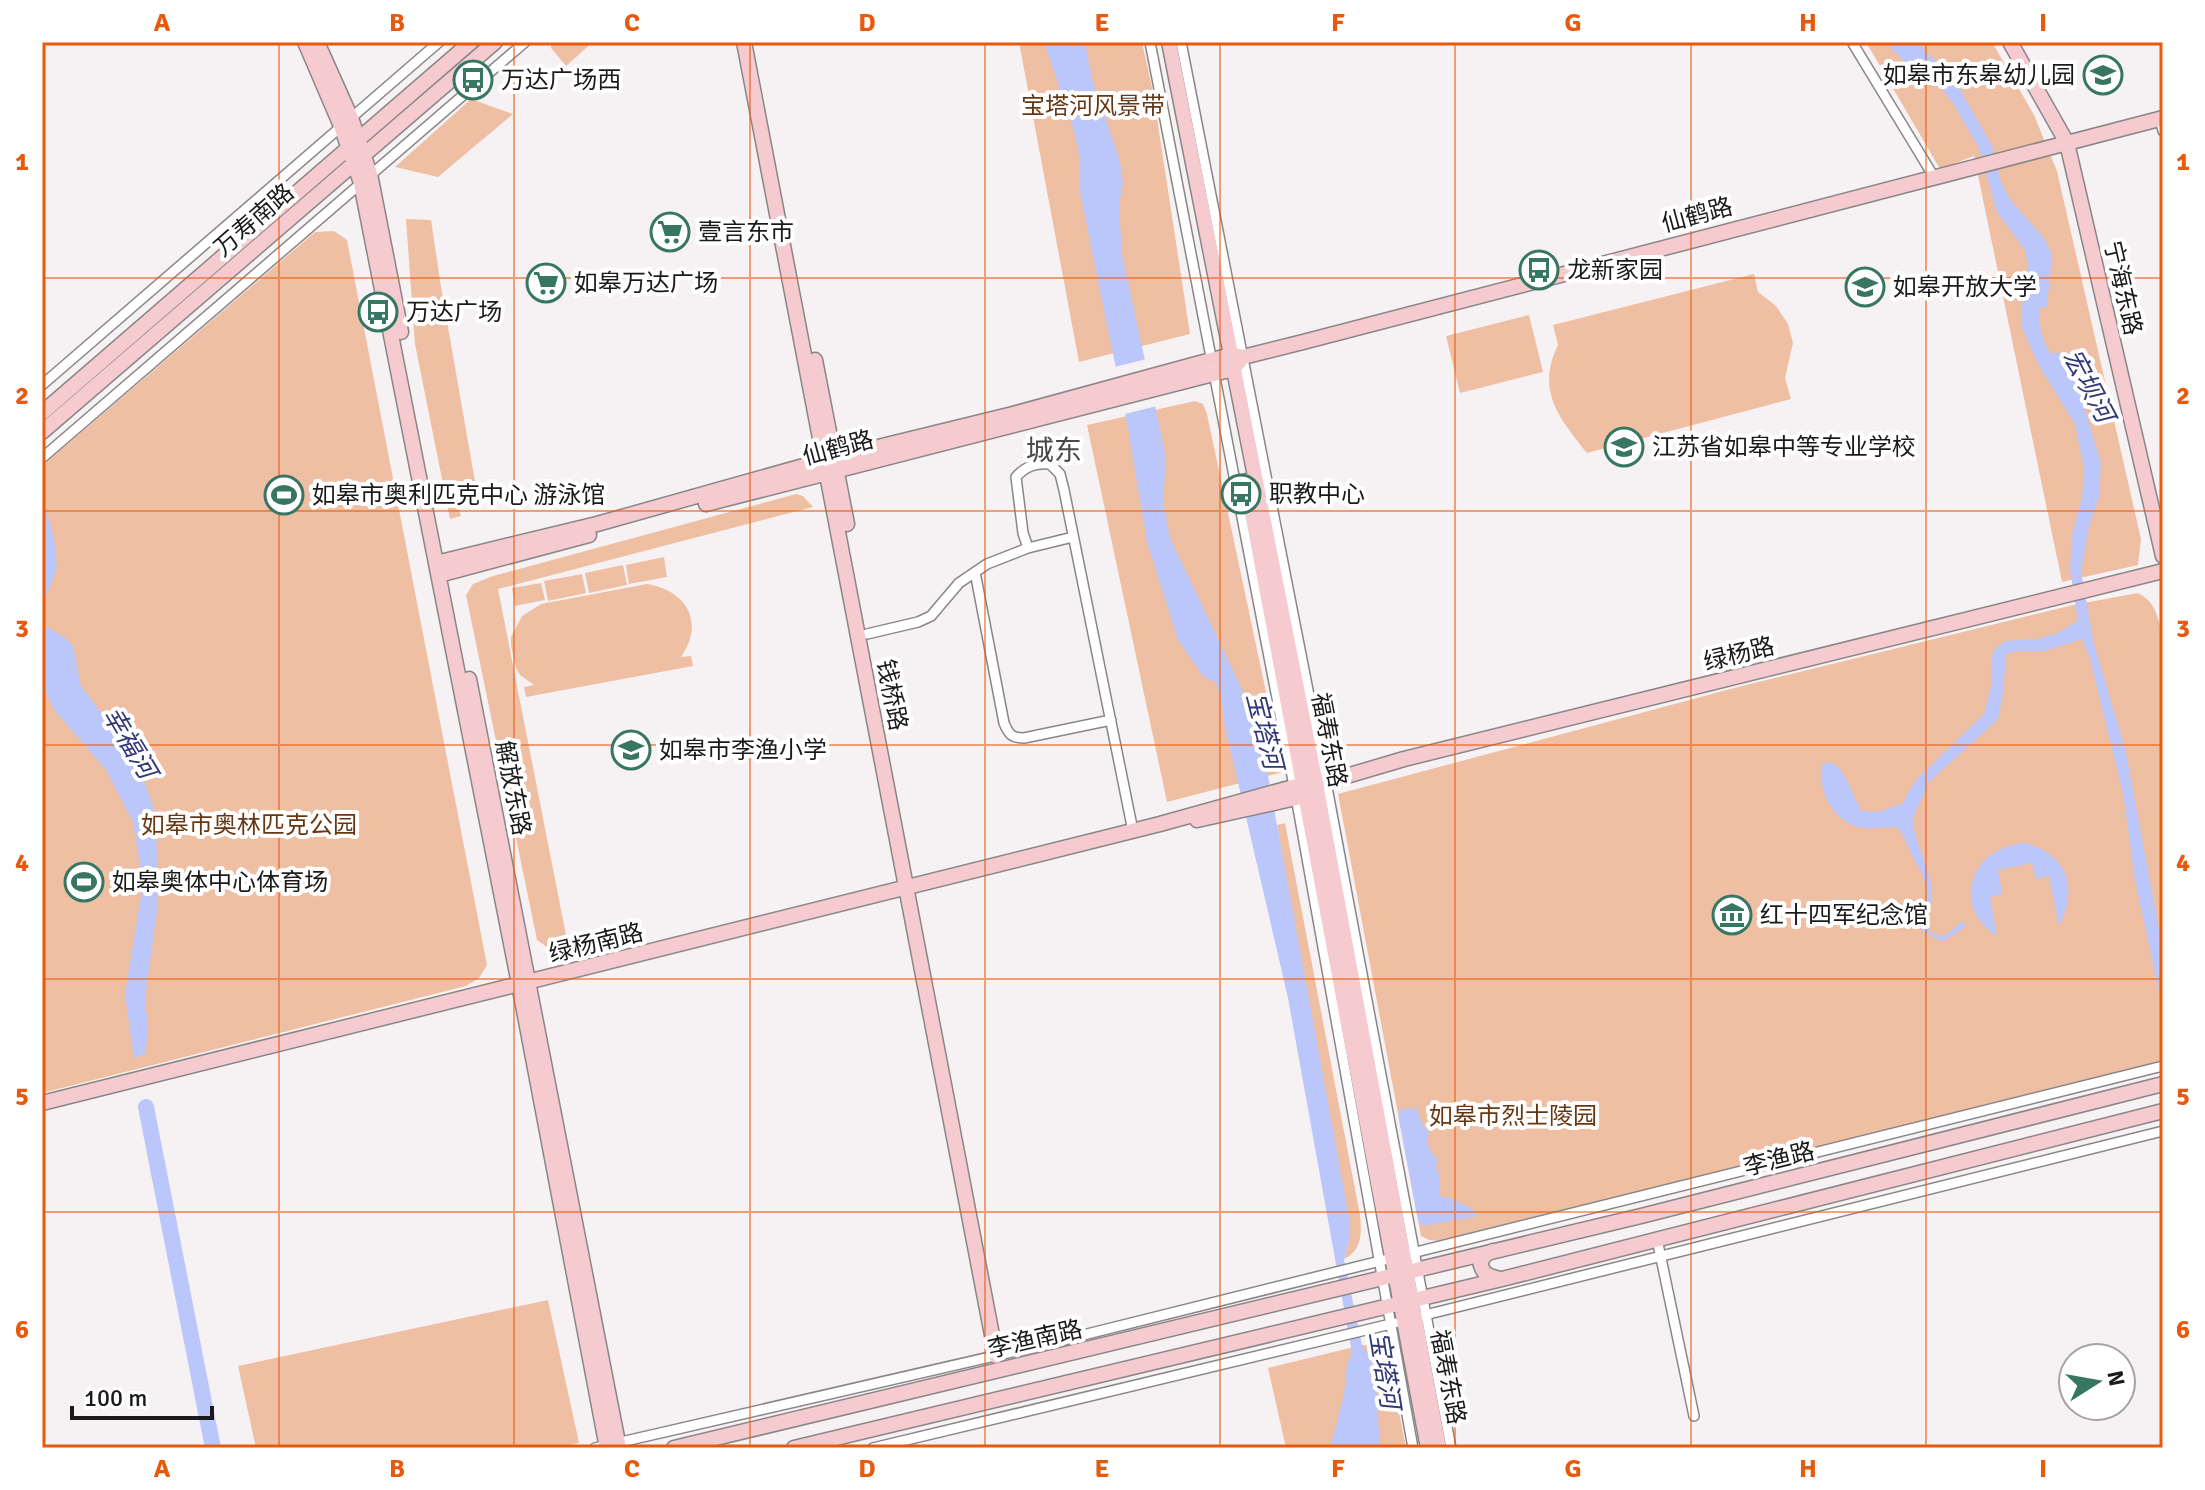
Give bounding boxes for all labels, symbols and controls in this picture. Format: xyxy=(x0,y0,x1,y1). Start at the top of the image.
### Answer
text: A xyxy=(154,7,171,39)
text: B xyxy=(389,7,405,39)
text: C xyxy=(624,7,640,39)
text: D xyxy=(858,7,876,39)
text: E xyxy=(1095,7,1109,39)
text: F xyxy=(1331,7,1345,39)
text: G xyxy=(1564,7,1582,39)
text: H xyxy=(1799,7,1817,39)
text: I xyxy=(2039,7,2047,39)
school or university icon: 如皋市东皋幼儿园 xyxy=(2082,54,2124,96)
bus stop icon: 万达广场西 xyxy=(452,59,494,101)
place label: 如皋市东皋幼儿园 xyxy=(1883,60,2075,90)
place label: 万达广场西 xyxy=(501,65,621,95)
park label: 宝塔河风景带 xyxy=(1021,91,1165,121)
text: 1 xyxy=(15,146,29,178)
text: 1 xyxy=(2176,146,2190,178)
street label: 万寿南路 xyxy=(208,177,300,263)
street label: 仙鹤路 xyxy=(1658,191,1736,239)
supermarket icon: 壹言东市 xyxy=(649,211,691,253)
place label: 壹言东市 xyxy=(698,217,794,247)
street label: 宁海东路 xyxy=(2098,238,2148,338)
bus stop icon: 龙新家园 xyxy=(1518,249,1560,291)
place label: 龙新家园 xyxy=(1567,255,1663,285)
supermarket icon: 如皋万达广场 xyxy=(525,262,567,304)
school or university icon: 如皋开放大学 xyxy=(1844,266,1886,308)
place label: 如皋万达广场 xyxy=(574,268,718,298)
place label: 如皋开放大学 xyxy=(1893,272,2037,302)
bus stop icon: 万达广场 xyxy=(357,291,399,333)
place label: 万达广场 xyxy=(406,297,502,327)
water label: 宏坝河 xyxy=(2056,344,2123,432)
text: 2 xyxy=(15,380,29,412)
text: 2 xyxy=(2176,380,2190,412)
street label: 仙鹤路 xyxy=(799,424,877,472)
school or university icon: 江苏省如皋中等专业学校 xyxy=(1603,426,1645,468)
place label: 江苏省如皋中等专业学校 xyxy=(1652,432,1916,462)
district label: 城东 xyxy=(1026,434,1082,468)
bus stop icon: 职教中心 xyxy=(1220,473,1262,515)
sports icon: 如皋市奥利匹克中心 游泳馆 xyxy=(263,474,305,516)
place label: 职教中心 xyxy=(1269,479,1365,509)
place label: 如皋市奥利匹克中心 游泳馆 xyxy=(312,480,605,510)
text: 3 xyxy=(15,613,29,645)
text: 3 xyxy=(2176,613,2190,645)
street label: 绿杨路 xyxy=(1700,631,1778,677)
street label: 钱桥路 xyxy=(870,657,914,733)
water label: 宝塔河 xyxy=(1239,689,1290,778)
street label: 福寿东路 xyxy=(1305,690,1353,790)
water label: 幸福河 xyxy=(95,701,165,789)
school or university icon: 如皋市李渔小学 xyxy=(610,729,652,771)
place label: 如皋市李渔小学 xyxy=(659,735,827,765)
street label: 解放东路 xyxy=(489,738,537,838)
park label: 如皋市奥林匹克公园 xyxy=(141,810,357,840)
text: 4 xyxy=(15,847,29,879)
text: 4 xyxy=(2176,847,2190,879)
sports icon: 如皋奥体中心体育场 xyxy=(63,861,105,903)
place label: 如皋奥体中心体育场 xyxy=(112,867,328,897)
museum icon: 红十四军纪念馆 xyxy=(1711,894,1753,936)
place label: 红十四军纪念馆 xyxy=(1760,900,1928,930)
street label: 绿杨南路 xyxy=(546,917,646,969)
text: 5 xyxy=(15,1081,29,1113)
text: 5 xyxy=(2176,1081,2190,1113)
park label: 如皋市烈士陵园 xyxy=(1429,1101,1597,1131)
street label: 李渔路 xyxy=(1740,1136,1818,1182)
text: 6 xyxy=(15,1314,29,1346)
street label: 李渔南路 xyxy=(985,1314,1085,1364)
text: 6 xyxy=(2176,1314,2190,1346)
street label: 福寿东路 xyxy=(1424,1327,1472,1427)
water label: 宝塔河 xyxy=(1362,1329,1407,1416)
north arrow xyxy=(2057,1342,2137,1422)
text: N xyxy=(2101,1368,2131,1388)
scale bar xyxy=(72,1370,212,1420)
text: 100 m xyxy=(84,1383,147,1413)
text: A xyxy=(154,1453,171,1485)
text: B xyxy=(389,1453,405,1485)
text: C xyxy=(624,1453,640,1485)
text: D xyxy=(858,1453,876,1485)
text: E xyxy=(1095,1453,1109,1485)
text: F xyxy=(1331,1453,1345,1485)
text: G xyxy=(1564,1453,1582,1485)
text: H xyxy=(1799,1453,1817,1485)
text: I xyxy=(2039,1453,2047,1485)

